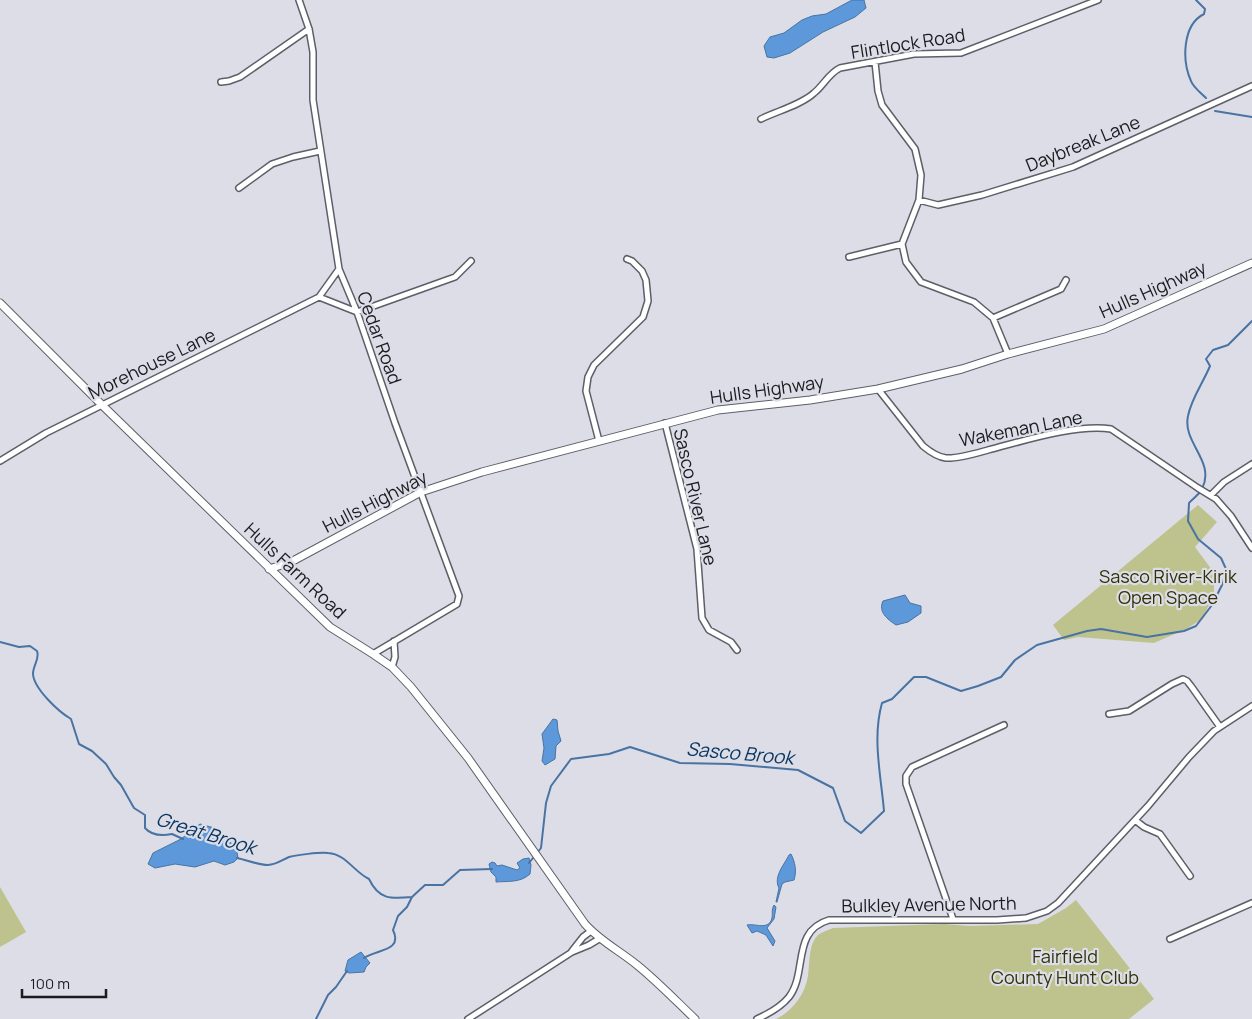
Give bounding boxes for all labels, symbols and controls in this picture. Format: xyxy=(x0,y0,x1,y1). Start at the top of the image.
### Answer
street label: Flintlock Road xyxy=(849,22,967,64)
street label: Daybreak Lane xyxy=(1022,109,1143,177)
street label: Hulls Highway xyxy=(1095,255,1210,323)
street label: Cedar Road xyxy=(352,288,408,387)
street label: Morehouse Lane xyxy=(84,322,219,404)
street label: Hulls Highway xyxy=(708,369,826,409)
street label: Wakeman Lane xyxy=(957,404,1084,452)
street label: Sasco River Lane xyxy=(669,426,723,568)
street label: Hulls Highway xyxy=(318,464,431,538)
street label: Hulls Farm Road xyxy=(240,517,352,624)
park label: Sasco River-Kirik Open Space xyxy=(1099,564,1238,609)
water label: Sasco Brook xyxy=(685,735,797,771)
water label: Great Brook xyxy=(153,805,262,861)
street label: Bulkley Avenue North xyxy=(841,890,1017,918)
park label: Fairfield County Hunt Club xyxy=(991,944,1139,989)
scale bar xyxy=(22,966,106,998)
text: 100 m xyxy=(30,973,70,994)

